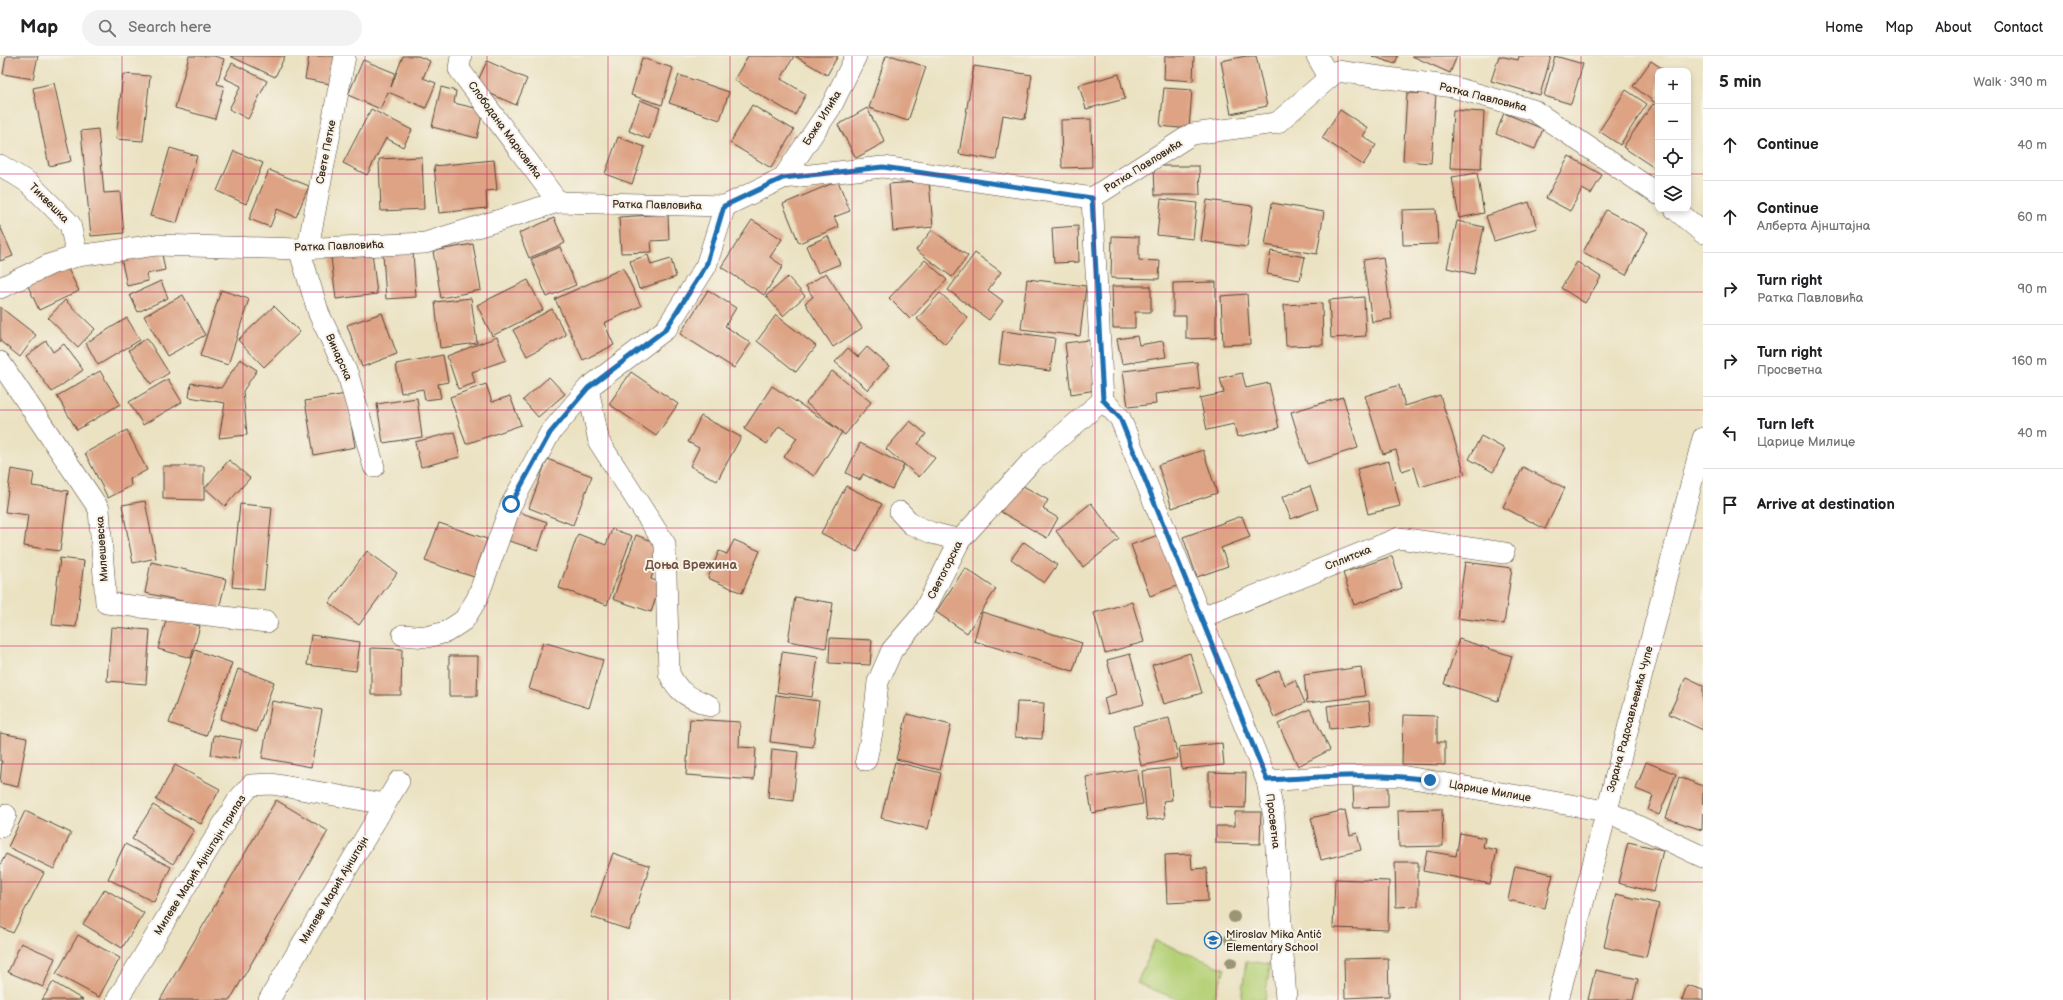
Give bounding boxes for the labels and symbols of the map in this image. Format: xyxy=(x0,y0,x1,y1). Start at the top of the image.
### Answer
street label: Слободана Марковића xyxy=(465,79,545,182)
street label: Ратка Павловића xyxy=(1438,80,1529,114)
street label: Боже Илића xyxy=(800,88,844,148)
street label: Свете Петке xyxy=(313,119,339,185)
street label: Ратка Павловића xyxy=(1101,136,1185,195)
street label: Тиквешка xyxy=(26,180,72,226)
street label: Ратка Павловића xyxy=(612,198,703,212)
street label: Ратка Павловића xyxy=(294,238,385,254)
street label: Винарска xyxy=(323,332,355,383)
route start xyxy=(502,495,520,513)
street label: Милешевска xyxy=(93,515,111,582)
street label: Светогорска xyxy=(925,538,965,601)
street label: Сплитска xyxy=(1323,543,1373,573)
district label: Доња Врежина xyxy=(645,557,738,573)
street label: Зорана Радосављевића Чупе xyxy=(1604,644,1656,794)
route end xyxy=(1421,771,1439,789)
street label: Царице Милице xyxy=(1448,777,1532,805)
street label: Милеве Марић Ајнштајн прилаз xyxy=(151,793,249,937)
street label: Просветна xyxy=(1263,793,1283,850)
street label: Милеве Марић Ајнштајн xyxy=(297,834,371,946)
place label: Miroslav Mika Antić Elementary School xyxy=(1226,928,1322,954)
school or university icon: Miroslav Mika Antić Elementary School xyxy=(1203,930,1223,950)

